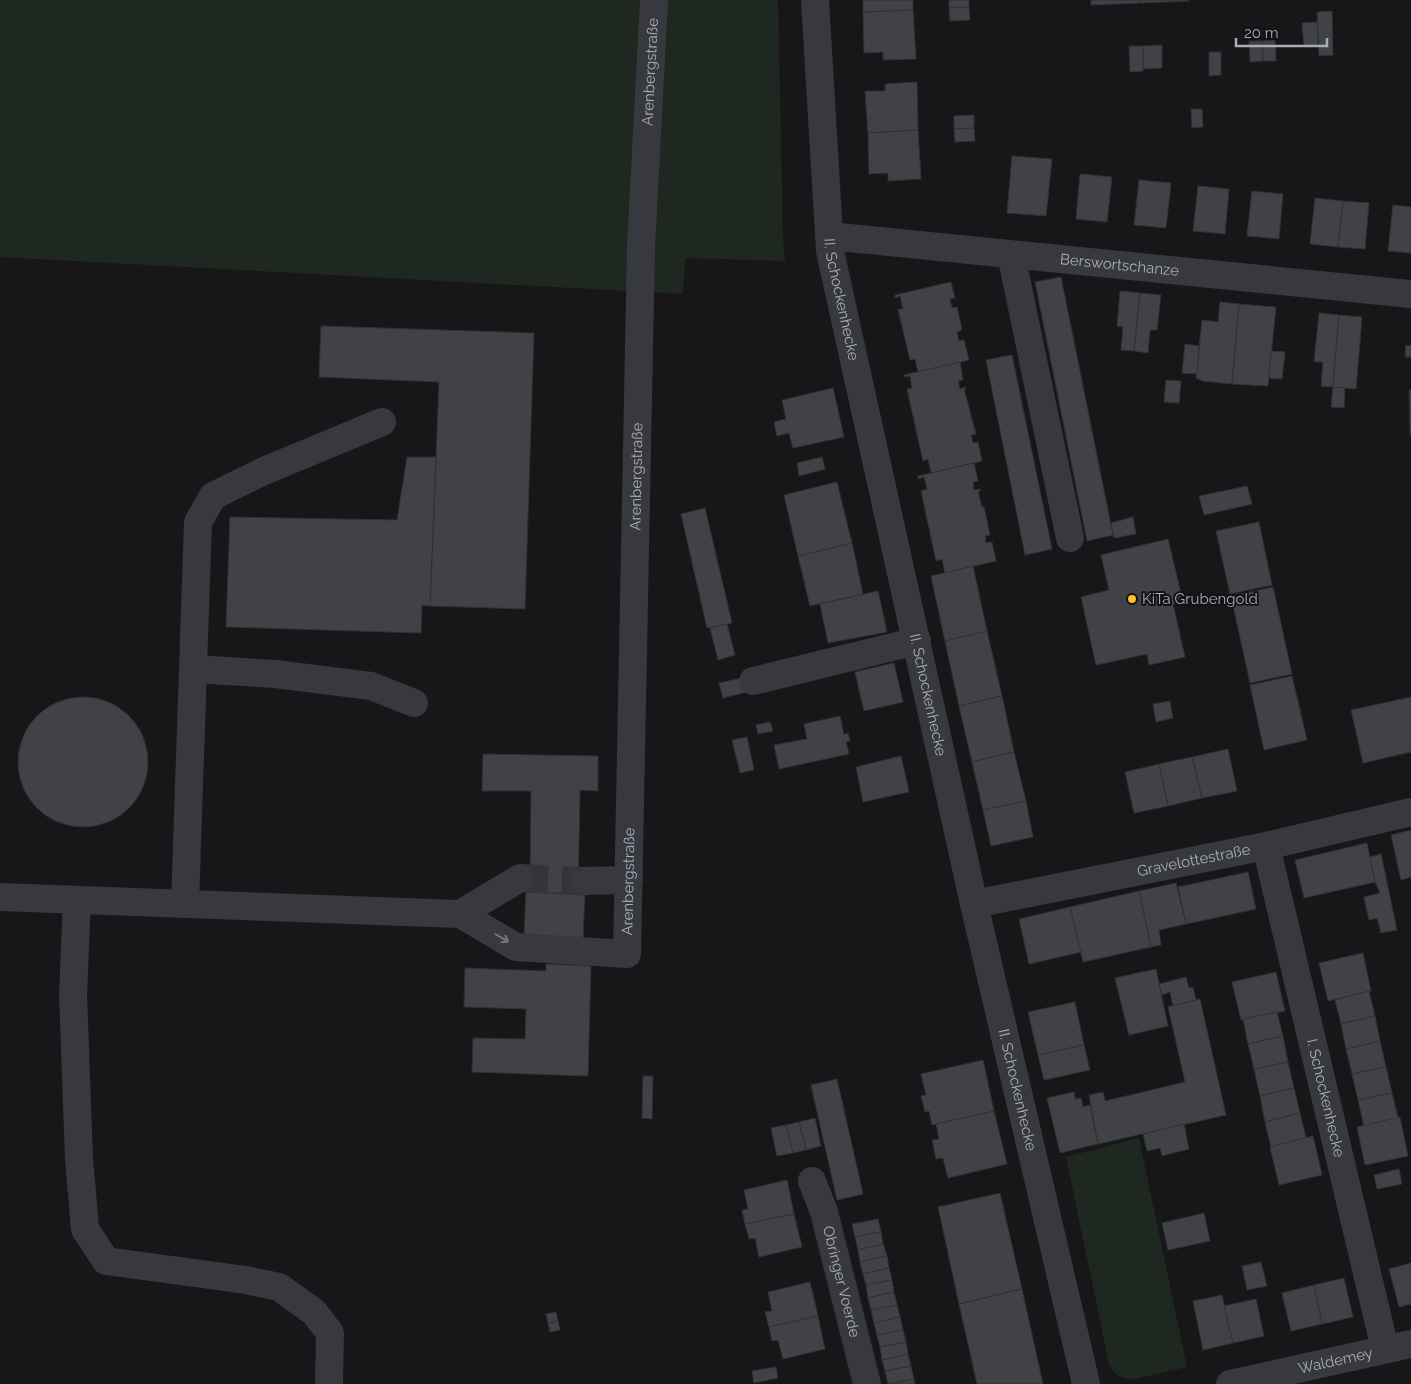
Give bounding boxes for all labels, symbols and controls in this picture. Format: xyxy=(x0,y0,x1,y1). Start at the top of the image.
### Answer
scale bar xyxy=(1236,15,1327,47)
street label: Arenbergstraße xyxy=(638,17,662,126)
text: 20 m xyxy=(1244,24,1279,42)
street label: II. Schockenhecke xyxy=(820,238,863,362)
street label: Berswortschanze xyxy=(1059,250,1180,280)
street label: Arenbergstraße xyxy=(626,422,647,531)
place label: KiTa Grubengold xyxy=(1142,590,1258,608)
marker: KiTa Grubengold xyxy=(1126,593,1138,605)
street label: II. Schockenhecke xyxy=(906,632,950,758)
street label: Arenbergstraße xyxy=(618,827,639,936)
street label: Gravelottestraße xyxy=(1136,840,1252,880)
one-way arrow xyxy=(494,934,508,944)
street label: II. Schockenhecke xyxy=(994,1027,1040,1153)
street label: I. Schockenhecke xyxy=(1303,1037,1348,1159)
street label: Obringer Voerde xyxy=(819,1224,864,1339)
street label: Waldemey xyxy=(1296,1344,1374,1378)

